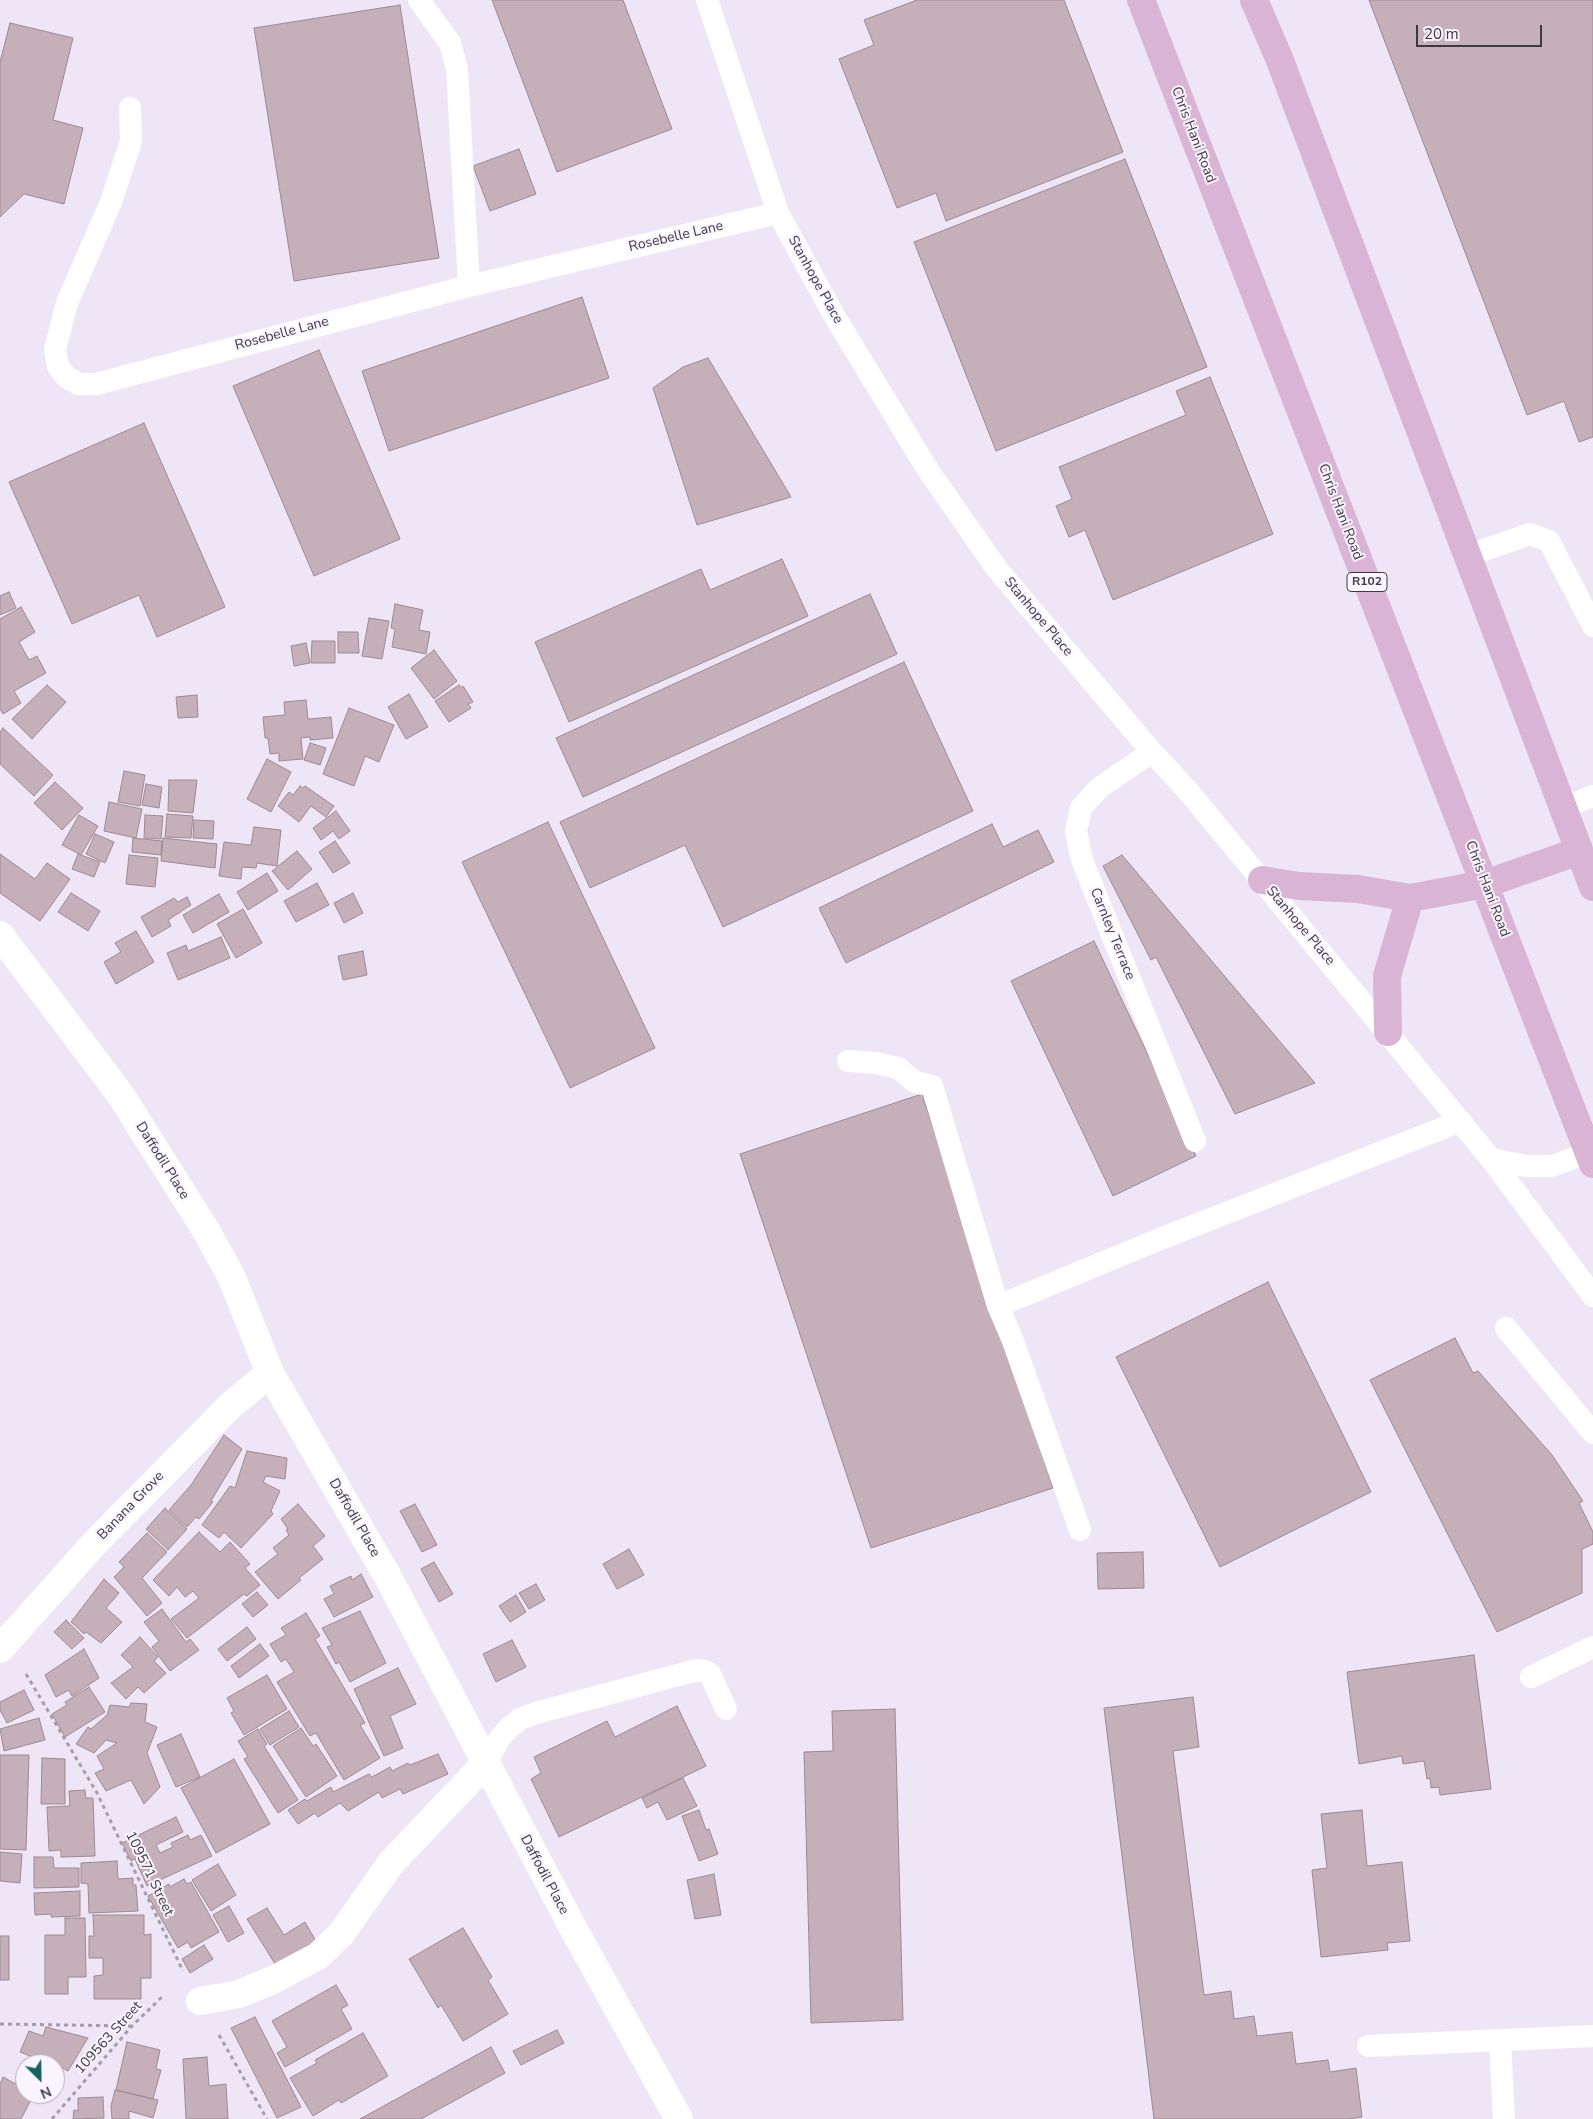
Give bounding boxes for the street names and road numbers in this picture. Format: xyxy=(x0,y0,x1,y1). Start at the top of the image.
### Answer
street label: Chris Hani Road xyxy=(1167,85,1219,185)
street label: Rosebelle Lane xyxy=(627,218,725,256)
street label: Stanhope Place xyxy=(784,233,846,327)
street label: Rosebelle Lane xyxy=(233,313,331,355)
street label: Chris Hani Road xyxy=(1314,462,1366,562)
road number: R102 xyxy=(1347,572,1387,592)
street label: Stanhope Place xyxy=(1000,574,1076,660)
street label: Chris Hani Road xyxy=(1461,839,1513,939)
street label: Stanhope Place xyxy=(1262,883,1338,969)
street label: Carnley Terrace xyxy=(1086,886,1138,982)
street label: Daffodil Place xyxy=(132,1119,192,1203)
street label: Banana Grove xyxy=(94,1468,168,1544)
street label: Daffodil Place xyxy=(325,1476,383,1560)
street label: 109571 Street xyxy=(121,1829,177,1919)
street label: Daffodil Place xyxy=(516,1832,572,1918)
street label: 109563 Street xyxy=(72,1998,146,2078)

